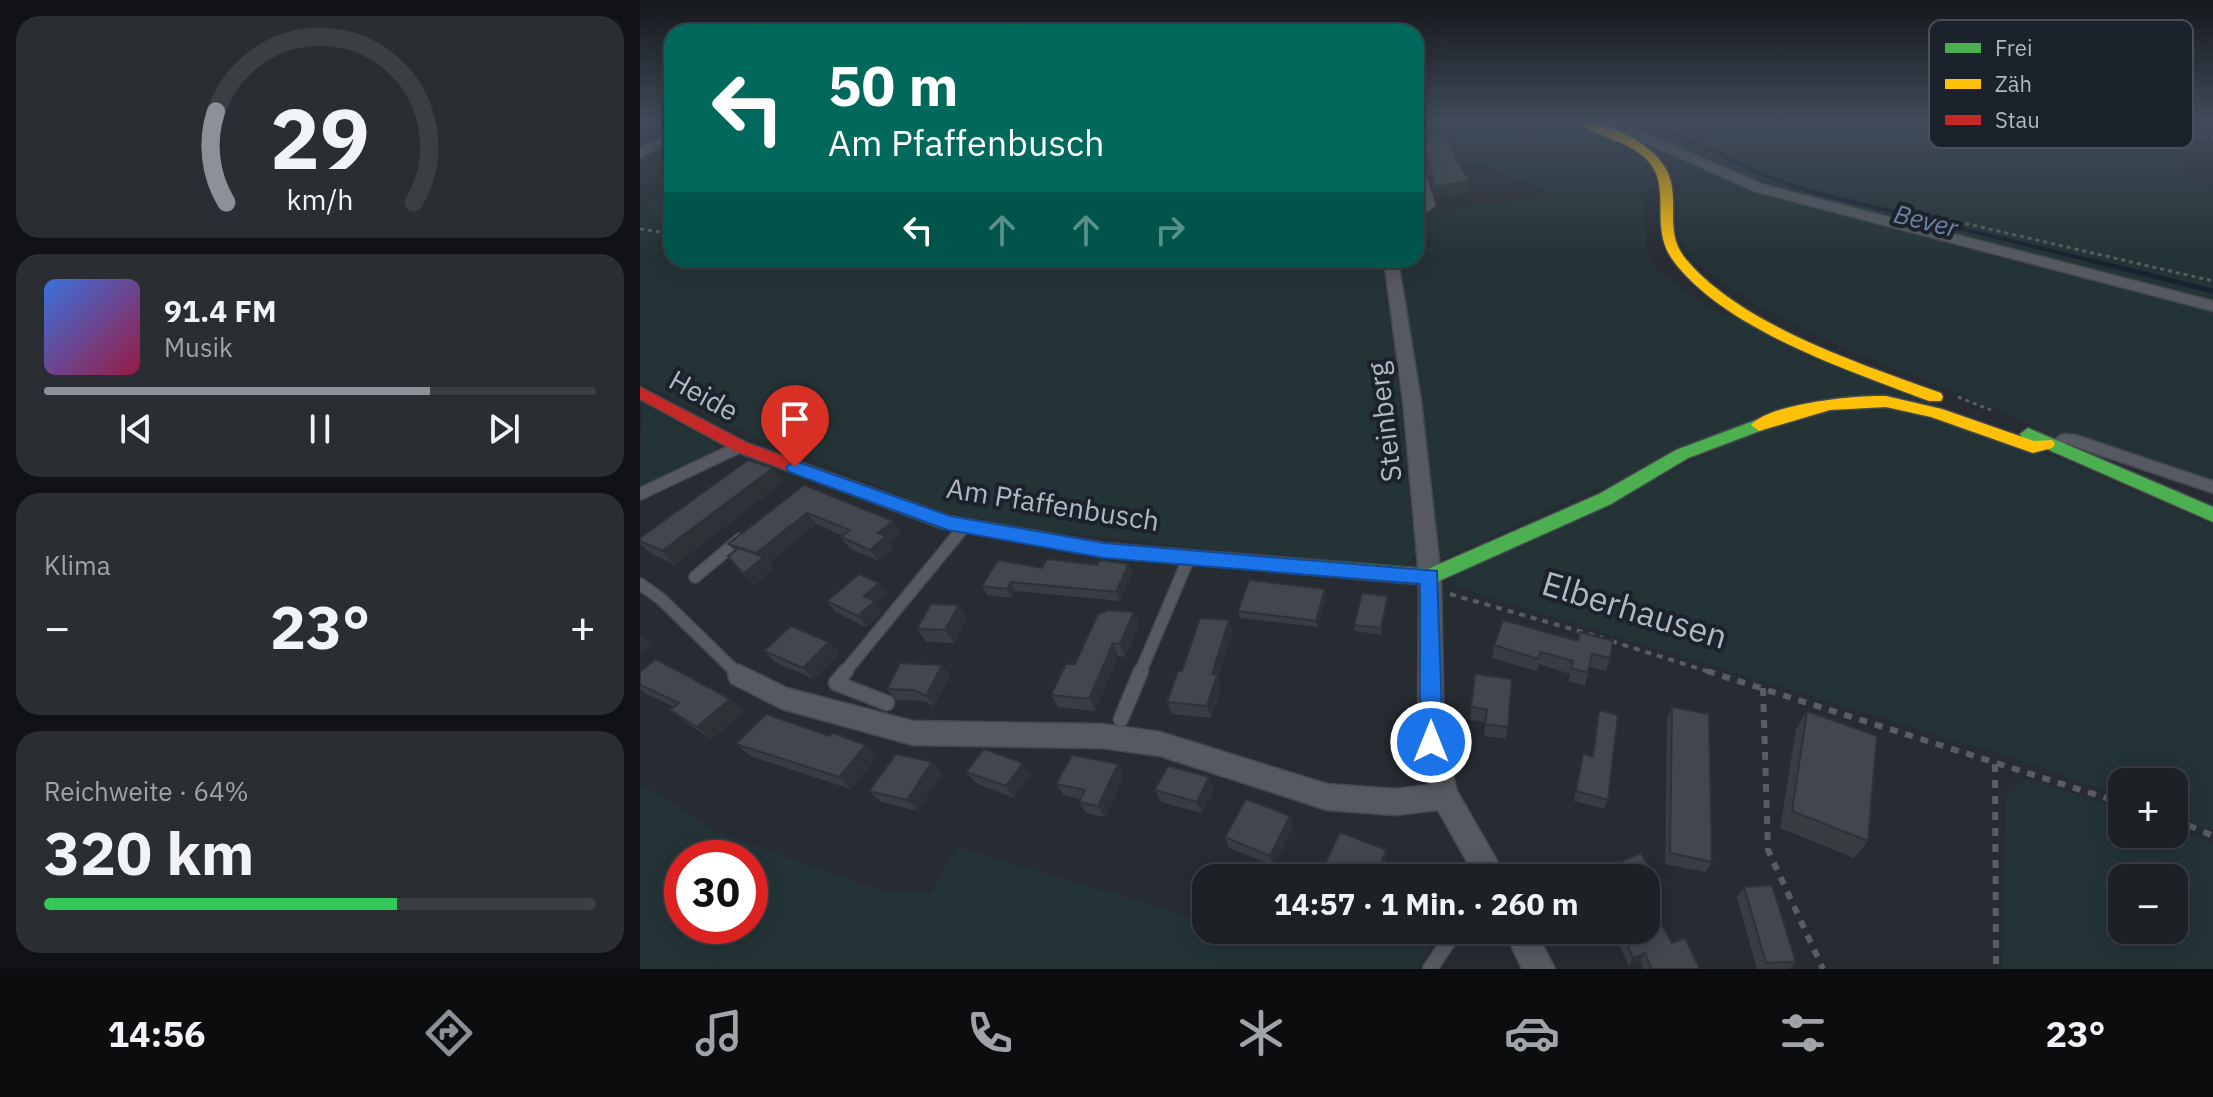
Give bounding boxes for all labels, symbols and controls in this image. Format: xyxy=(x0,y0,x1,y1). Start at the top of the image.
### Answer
legend xyxy=(1929,20,2193,148)
text: Frei xyxy=(1995,33,2032,62)
text: 50 m xyxy=(828,49,958,121)
icon: left xyxy=(696,56,800,160)
text: Zäh xyxy=(1995,69,2032,98)
text: 29 xyxy=(270,84,370,192)
text: Stau xyxy=(1995,105,2040,134)
text: Am Pfaffenbusch xyxy=(828,119,1105,166)
text: km/h xyxy=(286,181,354,218)
water label: Bever xyxy=(1891,196,1963,245)
icon: left xyxy=(896,208,940,252)
icon: ahead xyxy=(980,208,1024,252)
icon: ahead xyxy=(1064,208,1108,252)
icon: right xyxy=(1148,208,1192,252)
text: 91.4 FM xyxy=(164,291,277,330)
text: Musik xyxy=(164,330,233,364)
street label: Steinberg xyxy=(1358,360,1410,484)
street label: Heide xyxy=(663,361,745,429)
pin xyxy=(761,385,829,467)
icon: arrive xyxy=(773,397,817,441)
icon: previous xyxy=(114,407,158,451)
icon: pause xyxy=(298,407,342,451)
icon: next xyxy=(482,407,526,451)
street label: Am Pfaffenbusch xyxy=(944,469,1162,539)
text: Klima xyxy=(44,548,111,582)
street label: Elberhausen xyxy=(1537,560,1733,658)
text: 23° xyxy=(270,587,370,666)
text: − xyxy=(44,598,70,655)
text: + xyxy=(570,598,596,655)
position arrow xyxy=(1389,700,1473,784)
map controls xyxy=(2108,768,2188,944)
button: + xyxy=(2108,768,2188,848)
text: Reichweite · 64% xyxy=(44,774,249,808)
text: 320 km xyxy=(44,813,254,892)
speed limit sign: 30 xyxy=(664,840,768,944)
button: − xyxy=(2108,864,2188,944)
text: 14:57 · 1 Min. · 260 m xyxy=(1273,884,1579,923)
icon: directions xyxy=(421,1005,477,1061)
icon: music xyxy=(691,1005,747,1061)
icon: phone xyxy=(962,1005,1018,1061)
icon: climate xyxy=(1233,1005,1289,1061)
icon: car xyxy=(1504,1005,1560,1061)
icon: filters xyxy=(1775,1005,1831,1061)
text: 14:56 xyxy=(107,1010,206,1057)
text: 23° xyxy=(2045,1010,2106,1057)

